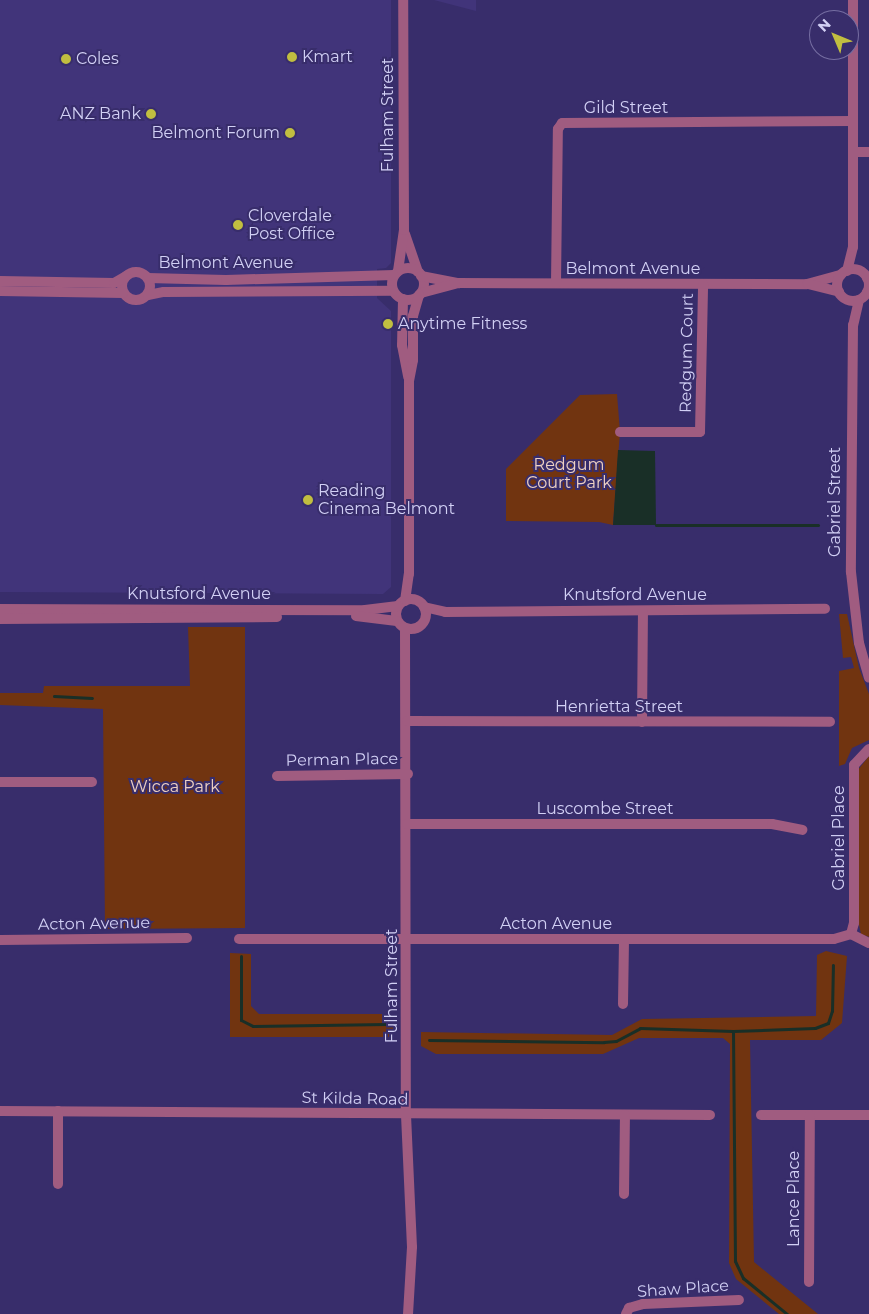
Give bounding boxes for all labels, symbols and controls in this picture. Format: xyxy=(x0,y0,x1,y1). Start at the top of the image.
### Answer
north arrow xyxy=(809,10,859,60)
text: N xyxy=(814,15,834,35)
place label: Kmart xyxy=(302,47,353,67)
place label: Coles xyxy=(76,49,119,69)
marker: Kmart xyxy=(286,51,298,63)
marker: Coles xyxy=(60,53,72,65)
street label: Fulham Street xyxy=(378,58,398,172)
street label: Gild Street xyxy=(584,98,668,118)
place label: ANZ Bank xyxy=(60,104,141,124)
marker: ANZ Bank xyxy=(145,108,157,120)
place label: Belmont Forum xyxy=(151,123,280,143)
marker: Belmont Forum xyxy=(284,127,296,139)
place label: Cloverdale Post Office xyxy=(248,206,335,244)
marker: Cloverdale Post Office xyxy=(232,219,244,231)
street label: Belmont Avenue xyxy=(159,253,293,273)
street label: Belmont Avenue xyxy=(566,259,700,279)
street label: Redgum Court xyxy=(676,293,698,413)
place label: Anytime Fitness xyxy=(398,314,527,334)
marker: Anytime Fitness xyxy=(382,318,394,330)
street label: Gabriel Street xyxy=(825,447,845,557)
park label: Redgum Court Park xyxy=(526,455,612,493)
place label: Reading Cinema Belmont xyxy=(318,481,455,519)
marker: Reading Cinema Belmont xyxy=(302,494,314,506)
street label: Knutsford Avenue xyxy=(127,584,271,604)
street label: Knutsford Avenue xyxy=(563,585,707,605)
street label: Henrietta Street xyxy=(555,697,683,717)
street label: Perman Place xyxy=(286,749,398,771)
park label: Wicca Park xyxy=(130,777,220,797)
street label: Gabriel Place xyxy=(829,785,849,891)
street label: Luscombe Street xyxy=(537,799,673,819)
street label: Acton Avenue xyxy=(38,913,150,935)
street label: Acton Avenue xyxy=(500,914,612,934)
street label: Fulham Street xyxy=(382,929,402,1043)
street label: St Kilda Road xyxy=(301,1088,409,1110)
street label: Lance Place xyxy=(784,1151,804,1247)
street label: Shaw Place xyxy=(636,1276,730,1302)

